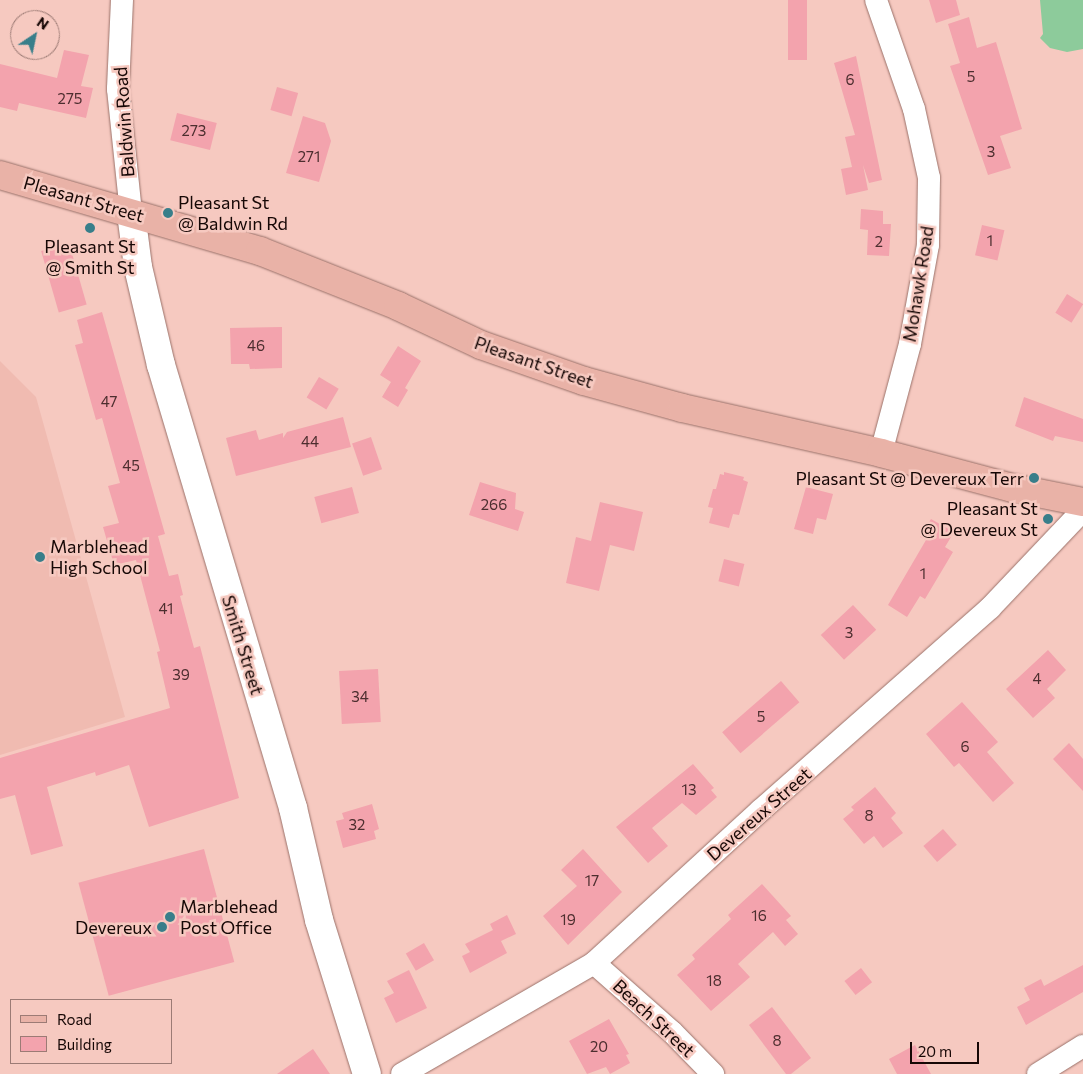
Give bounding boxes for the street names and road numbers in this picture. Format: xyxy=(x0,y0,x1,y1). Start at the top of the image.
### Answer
street label: Baldwin Road xyxy=(109,66,139,178)
street label: Pleasant Street xyxy=(21,171,147,227)
street label: Mohawk Road xyxy=(898,224,938,344)
street label: Pleasant Street xyxy=(472,332,596,392)
street label: Smith Street xyxy=(218,593,268,697)
street label: Devereux Street xyxy=(702,763,816,865)
street label: Beach Street xyxy=(609,975,699,1061)

